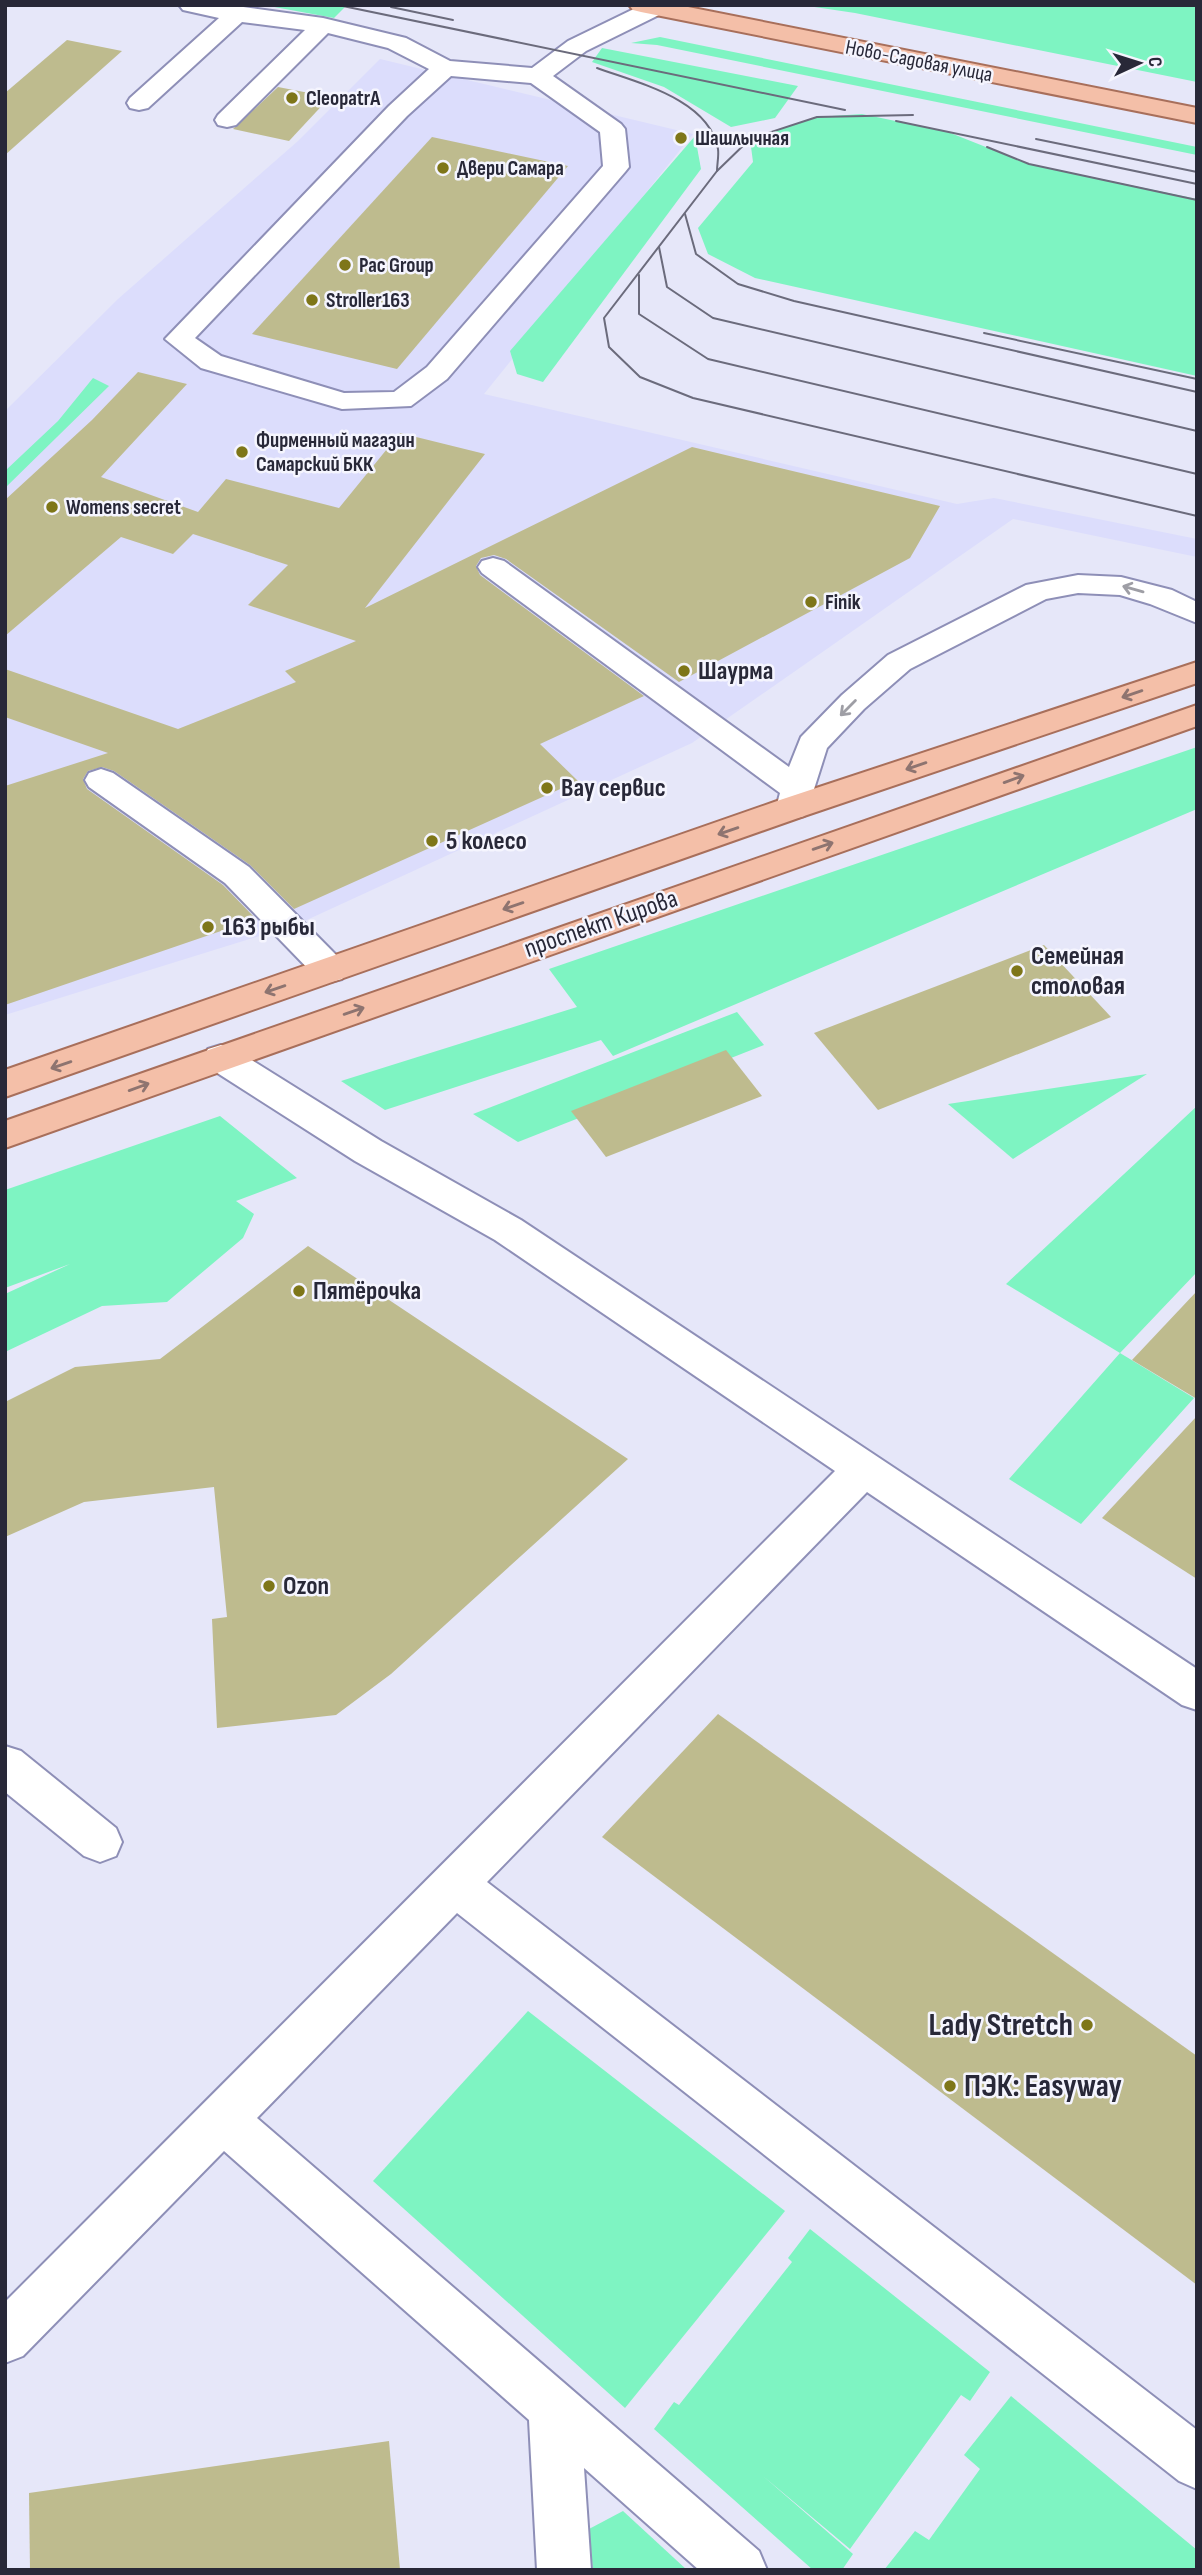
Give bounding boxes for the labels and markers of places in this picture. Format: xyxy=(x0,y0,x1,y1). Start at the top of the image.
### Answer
place label: CleopatrA xyxy=(306,86,381,111)
marker: CleopatrA xyxy=(284,90,300,106)
place label: Шашлычная xyxy=(695,126,789,151)
marker: Шашлычная xyxy=(673,130,689,146)
place label: Двери Самара xyxy=(457,156,564,181)
marker: Двери Самара xyxy=(435,160,451,176)
place label: Pac Group xyxy=(359,253,434,278)
marker: Pac Group xyxy=(337,257,353,273)
place label: Stroller163 xyxy=(326,288,410,313)
marker: Stroller163 xyxy=(304,292,320,308)
place label: Фирменный магазин Самарский БКК xyxy=(256,428,415,477)
marker: Фирменный магазин Самарский БКК xyxy=(234,444,250,460)
place label: Womens secret xyxy=(66,495,181,520)
marker: Womens secret xyxy=(44,499,60,515)
place label: Finik xyxy=(825,590,861,615)
marker: Finik xyxy=(803,594,819,610)
place label: Шаурма xyxy=(698,656,773,687)
marker: Шаурма xyxy=(676,663,692,679)
place label: Вау сервис xyxy=(561,773,666,804)
marker: Вау сервис xyxy=(539,780,555,796)
place label: 5 колесо xyxy=(446,826,527,857)
marker: 5 колесо xyxy=(424,833,440,849)
place label: 163 рыбы xyxy=(222,912,315,943)
marker: 163 рыбы xyxy=(200,919,216,935)
place label: Семейная столовая xyxy=(1031,941,1125,1002)
marker: Семейная столовая xyxy=(1009,963,1025,979)
place label: Пятёрочка xyxy=(313,1276,421,1307)
marker: Пятёрочка xyxy=(291,1283,307,1299)
place label: Ozon xyxy=(283,1571,329,1602)
marker: Ozon xyxy=(261,1578,277,1594)
place label: Lady Stretch xyxy=(929,2006,1073,2045)
marker: Lady Stretch xyxy=(1079,2017,1095,2033)
place label: ПЭК: Easyway xyxy=(964,2067,1122,2106)
marker: ПЭК: Easyway xyxy=(942,2078,958,2094)

